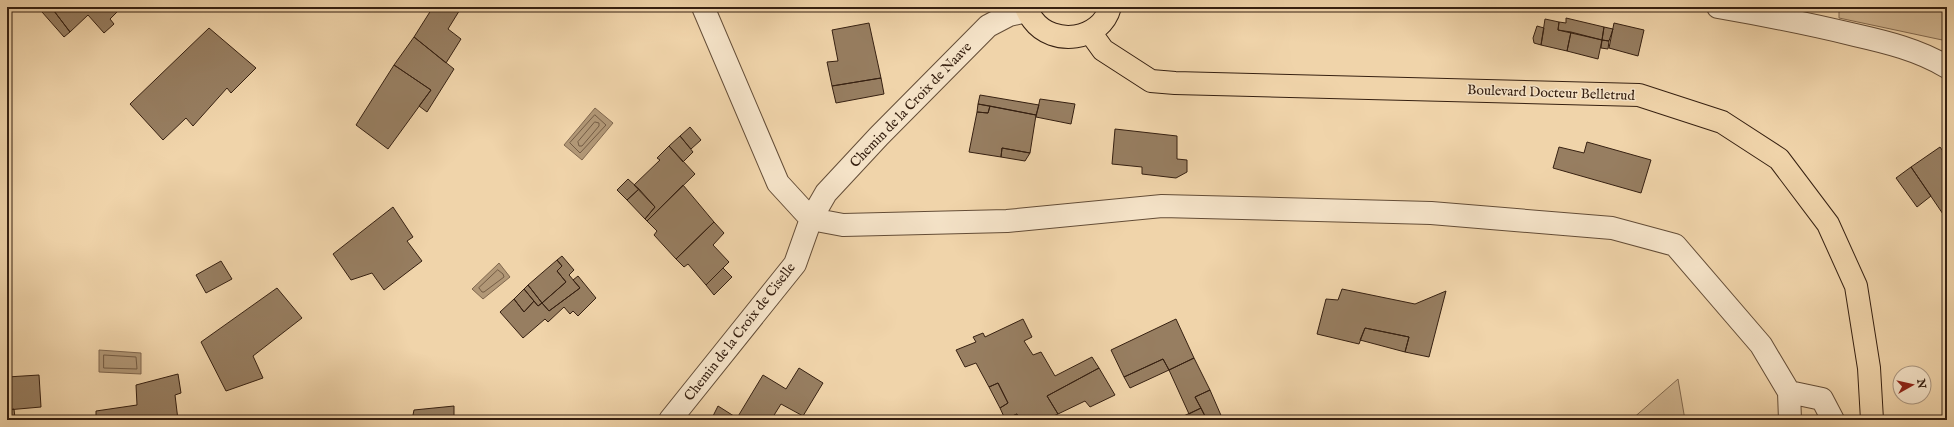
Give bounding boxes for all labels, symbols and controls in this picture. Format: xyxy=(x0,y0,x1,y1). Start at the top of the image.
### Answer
street label: Chemin de la Croix de Naave xyxy=(846,38,976,172)
street label: Boulevard Docteur Belletrud xyxy=(1467,81,1636,105)
street label: Chemin de la Croix de Ciselle xyxy=(680,259,800,405)
north arrow xyxy=(1892,365,1932,405)
text: N xyxy=(1913,377,1929,390)

